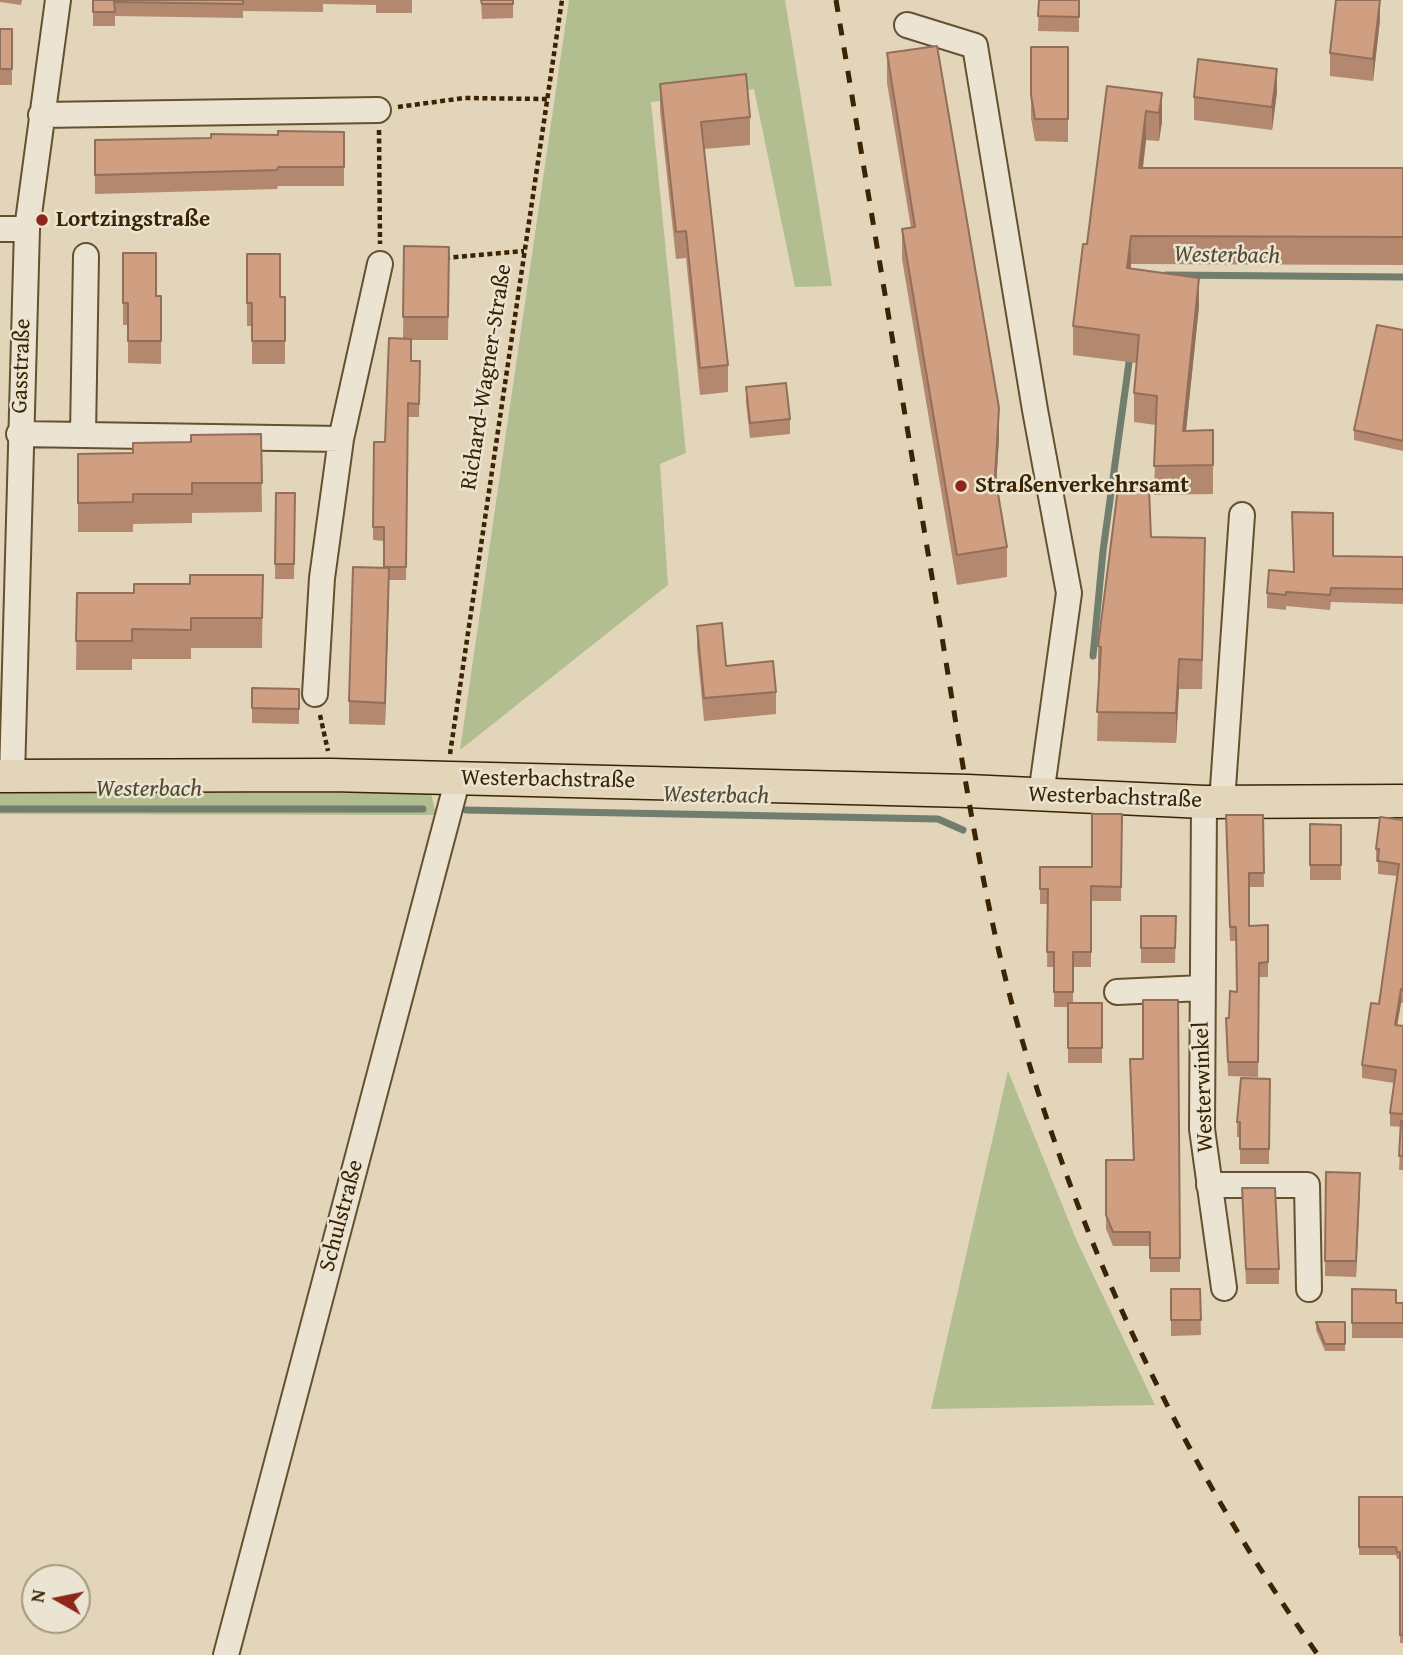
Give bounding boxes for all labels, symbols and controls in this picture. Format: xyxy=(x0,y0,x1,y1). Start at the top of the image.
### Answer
place label: Lortzingstraße xyxy=(56,206,210,234)
marker: Lortzingstraße xyxy=(34,212,50,228)
water label: Westerbach xyxy=(1174,241,1280,271)
street label: Richard-Wagner-Straße xyxy=(455,262,519,492)
street label: Gasstraße xyxy=(7,318,37,414)
place label: Straßenverkehrsamt xyxy=(975,472,1189,500)
marker: Straßenverkehrsamt xyxy=(953,478,969,494)
street label: Westerbachstraße xyxy=(461,765,635,795)
water label: Westerbach xyxy=(96,776,202,804)
water label: Westerbach xyxy=(663,781,769,811)
street label: Westerbachstraße xyxy=(1027,781,1203,815)
street label: Westerwinkel xyxy=(1188,1021,1220,1153)
street label: Schulstraße xyxy=(314,1157,370,1275)
north arrow xyxy=(21,1564,91,1634)
text: N xyxy=(22,1588,52,1604)

